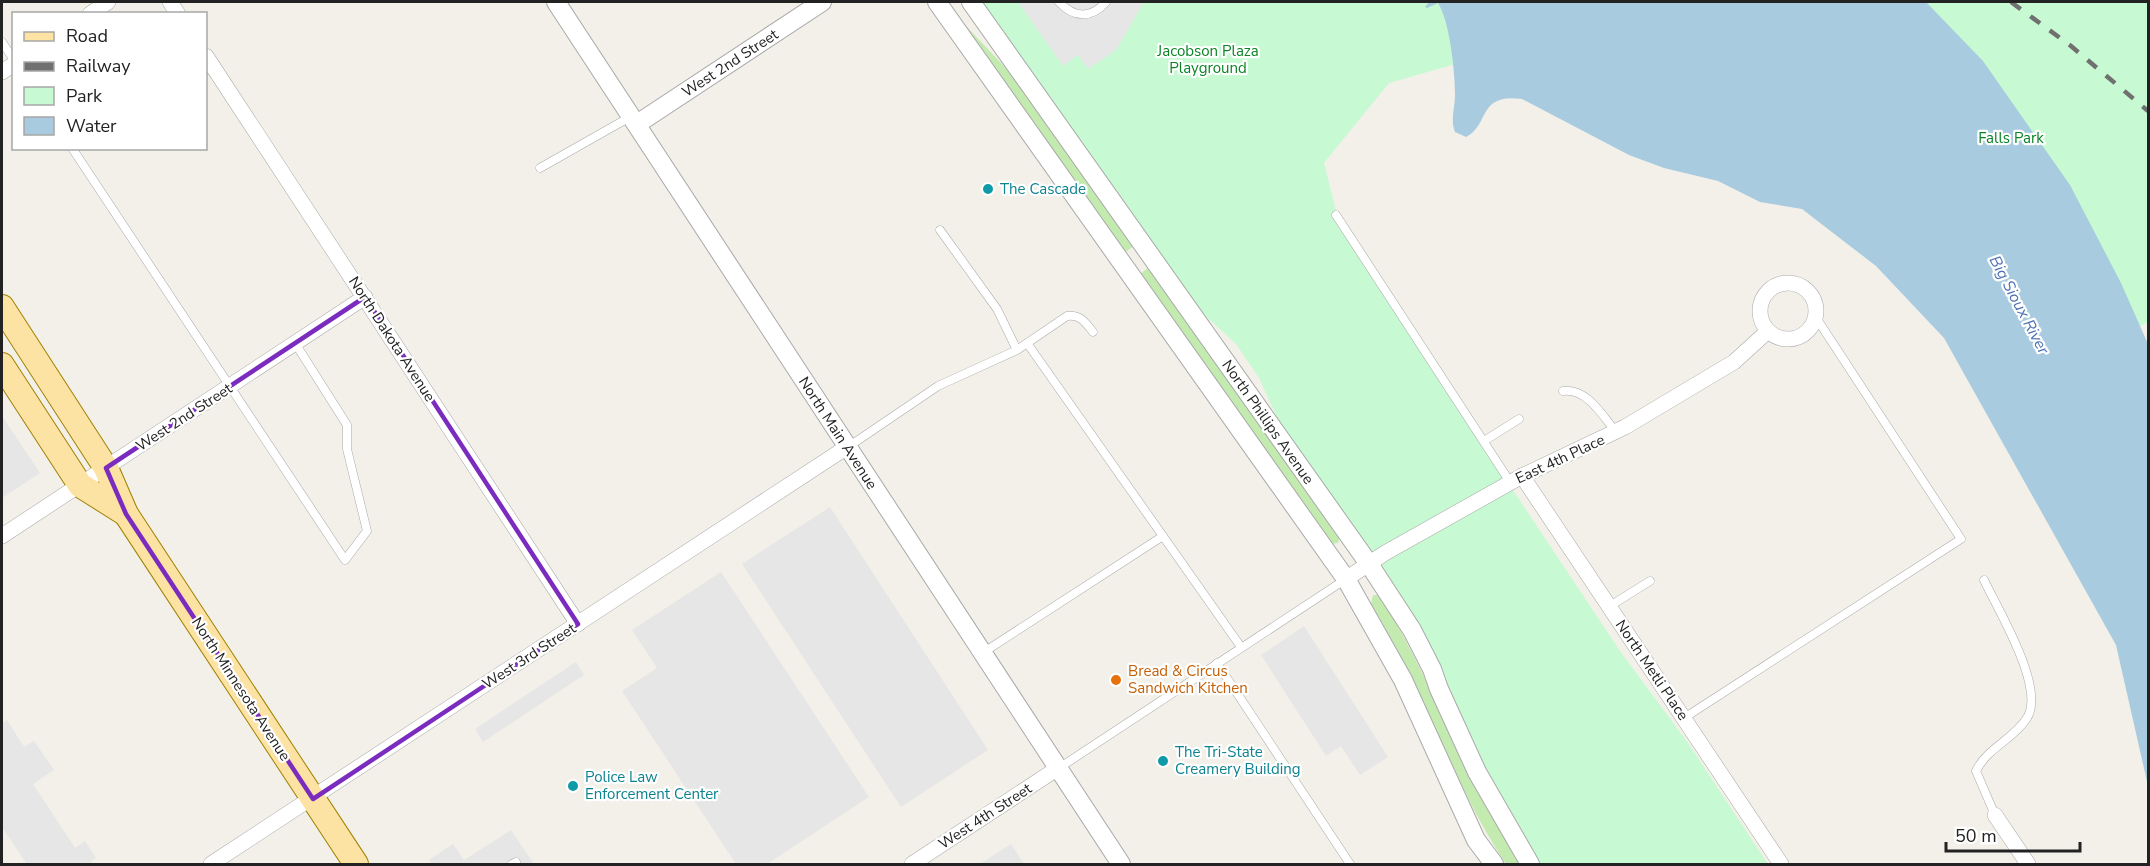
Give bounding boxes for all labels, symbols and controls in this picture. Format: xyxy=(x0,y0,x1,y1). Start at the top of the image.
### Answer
legend xyxy=(12,12,207,150)
text: Road xyxy=(66,24,108,48)
street label: West 2nd Street xyxy=(678,24,783,102)
park label: Jacobson Plaza Playground xyxy=(1156,41,1259,78)
text: Railway xyxy=(66,54,131,78)
text: Park xyxy=(66,84,103,108)
text: Water xyxy=(66,114,117,138)
park label: Falls Park xyxy=(1978,128,2044,148)
place label: The Cascade xyxy=(1000,179,1086,199)
marker: The Cascade xyxy=(981,182,995,196)
water label: Big Sioux River xyxy=(1984,252,2055,359)
street label: North Dakota Avenue xyxy=(344,273,440,406)
street label: North Phillips Avenue xyxy=(1217,356,1319,488)
street label: North Main Avenue xyxy=(794,373,882,493)
street label: West 2nd Street xyxy=(132,378,237,456)
street label: East 4th Place xyxy=(1512,430,1608,488)
street label: North Minnesota Avenue xyxy=(187,613,295,765)
street label: North Metli Place xyxy=(1611,616,1693,724)
street label: West 3rd Street xyxy=(478,618,580,694)
place label: Bread & Circus Sandwich Kitchen xyxy=(1128,661,1248,698)
marker: Bread & Circus Sandwich Kitchen xyxy=(1109,673,1123,687)
place label: The Tri-State Creamery Building xyxy=(1175,742,1300,779)
marker: The Tri-State Creamery Building xyxy=(1156,754,1170,768)
place label: Police Law Enforcement Center xyxy=(585,767,719,804)
street label: West 4th Street xyxy=(935,778,1036,854)
marker: Police Law Enforcement Center xyxy=(566,779,580,793)
scale bar xyxy=(1946,815,2080,853)
text: 50 m xyxy=(1955,824,1997,848)

